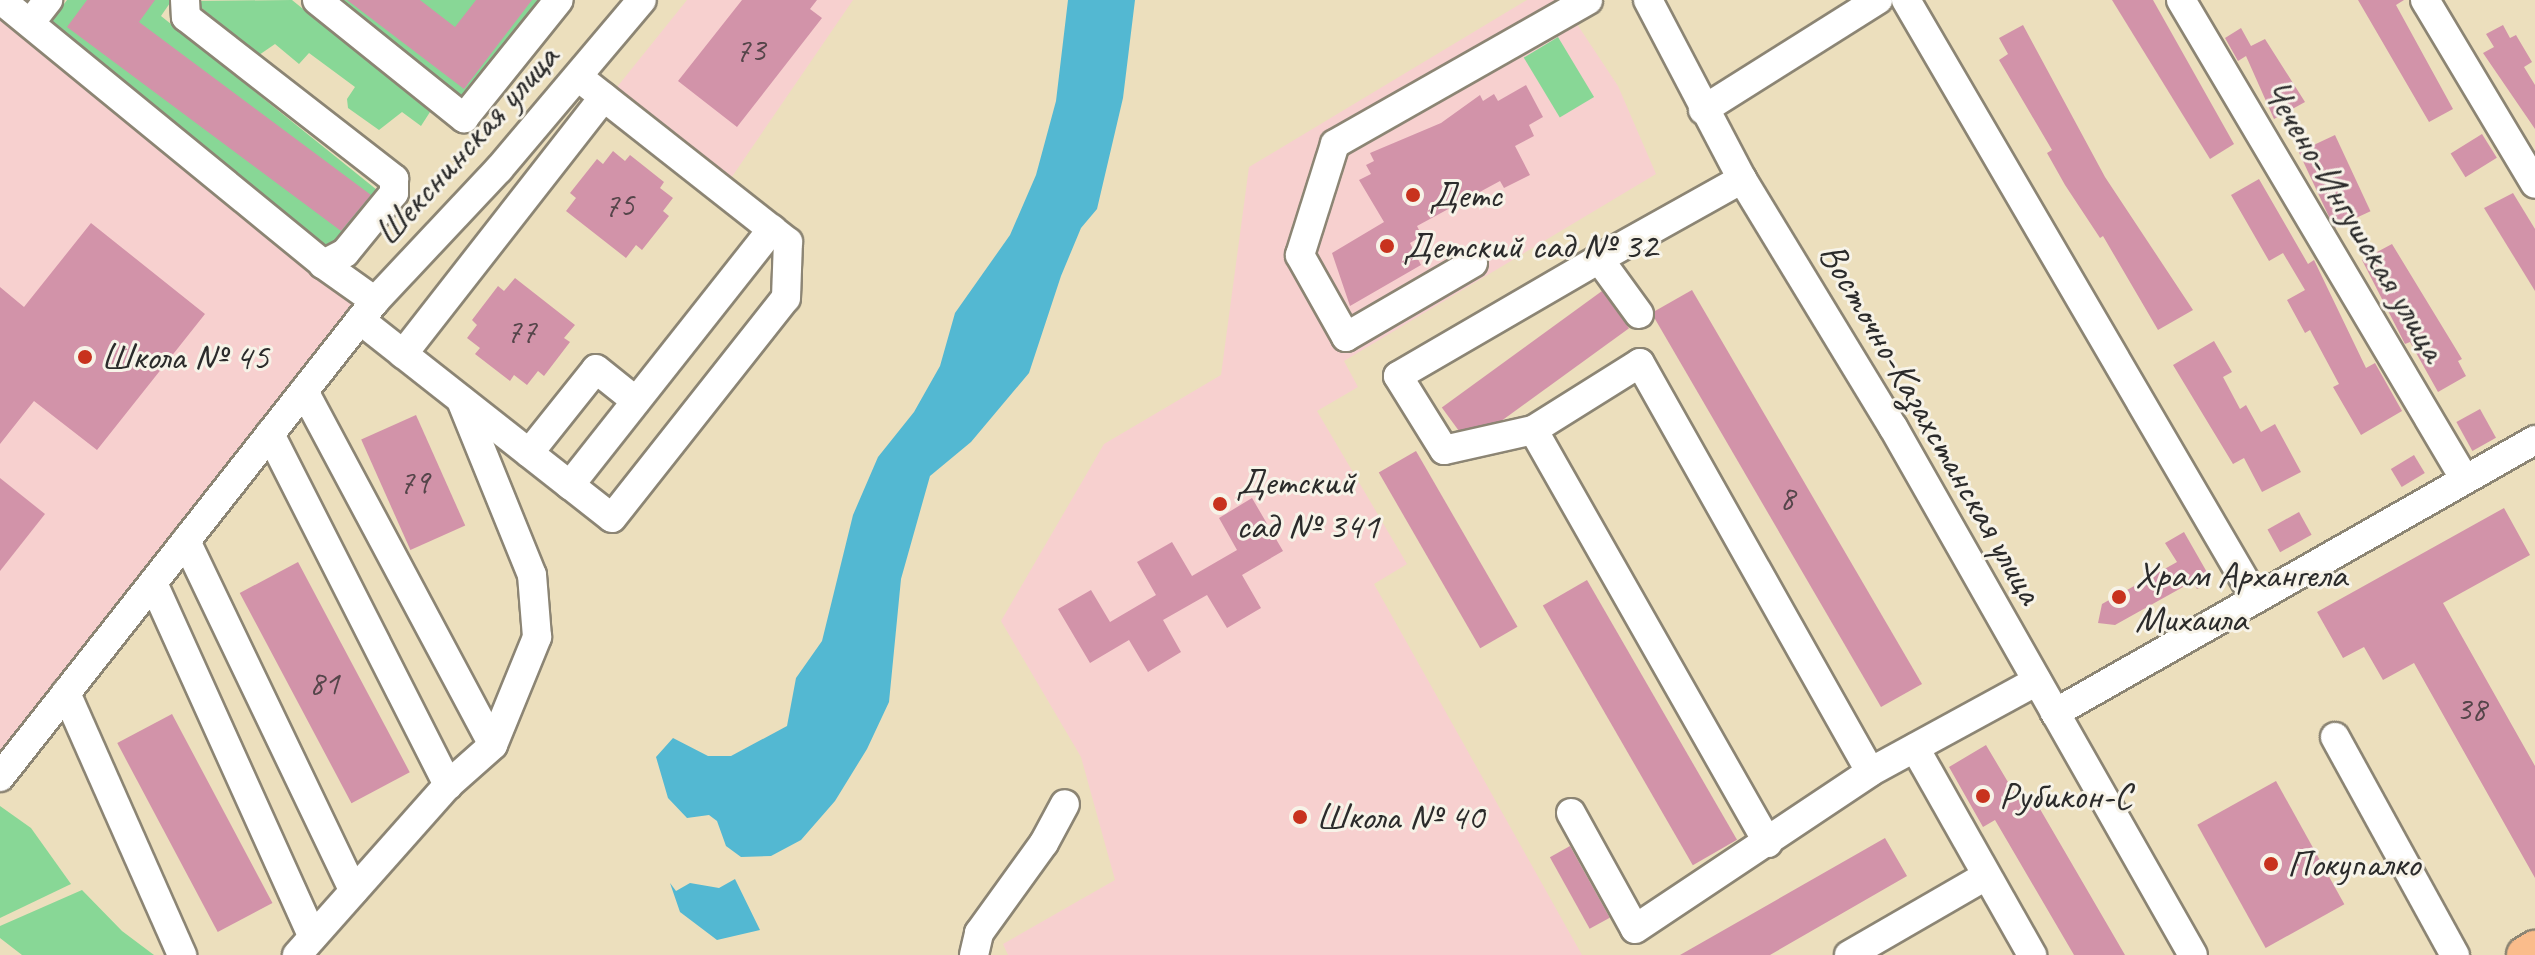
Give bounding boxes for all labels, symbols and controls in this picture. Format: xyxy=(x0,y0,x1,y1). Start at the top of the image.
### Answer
house number: 73 xyxy=(735,30,765,70)
street label: Шекснинская улица xyxy=(363,35,569,255)
street label: Чечено-Ингушская улица xyxy=(2253,71,2457,369)
place label: Детс xyxy=(1429,172,1502,218)
house number: 75 xyxy=(604,185,634,225)
marker: Детс xyxy=(1404,186,1422,204)
place label: Детский сад № 32 xyxy=(1403,223,1657,269)
street label: Восточно-Казахстанская улица xyxy=(1808,233,2054,613)
marker: Детский сад № 32 xyxy=(1378,237,1396,255)
house number: 77 xyxy=(506,311,536,351)
place label: Школа № 45 xyxy=(101,334,269,380)
marker: Школа № 45 xyxy=(76,348,94,366)
place label: Детский сад № 341 xyxy=(1236,459,1379,548)
house number: 79 xyxy=(399,462,429,502)
house number: 8 xyxy=(1779,478,1795,518)
marker: Детский сад № 341 xyxy=(1211,495,1229,513)
place label: Храм Архангела Михаила xyxy=(2135,552,2346,642)
marker: Храм Архангела Михаила xyxy=(2110,588,2128,606)
house number: 81 xyxy=(309,663,339,703)
house number: 38 xyxy=(2456,689,2486,729)
place label: Рубикон-С xyxy=(1999,773,2132,819)
marker: Рубикон-С xyxy=(1974,787,1992,805)
place label: Школа № 40 xyxy=(1316,794,1484,840)
marker: Школа № 40 xyxy=(1291,808,1309,826)
place label: Покупалко xyxy=(2287,841,2420,887)
marker: Покупалко xyxy=(2262,855,2280,873)

